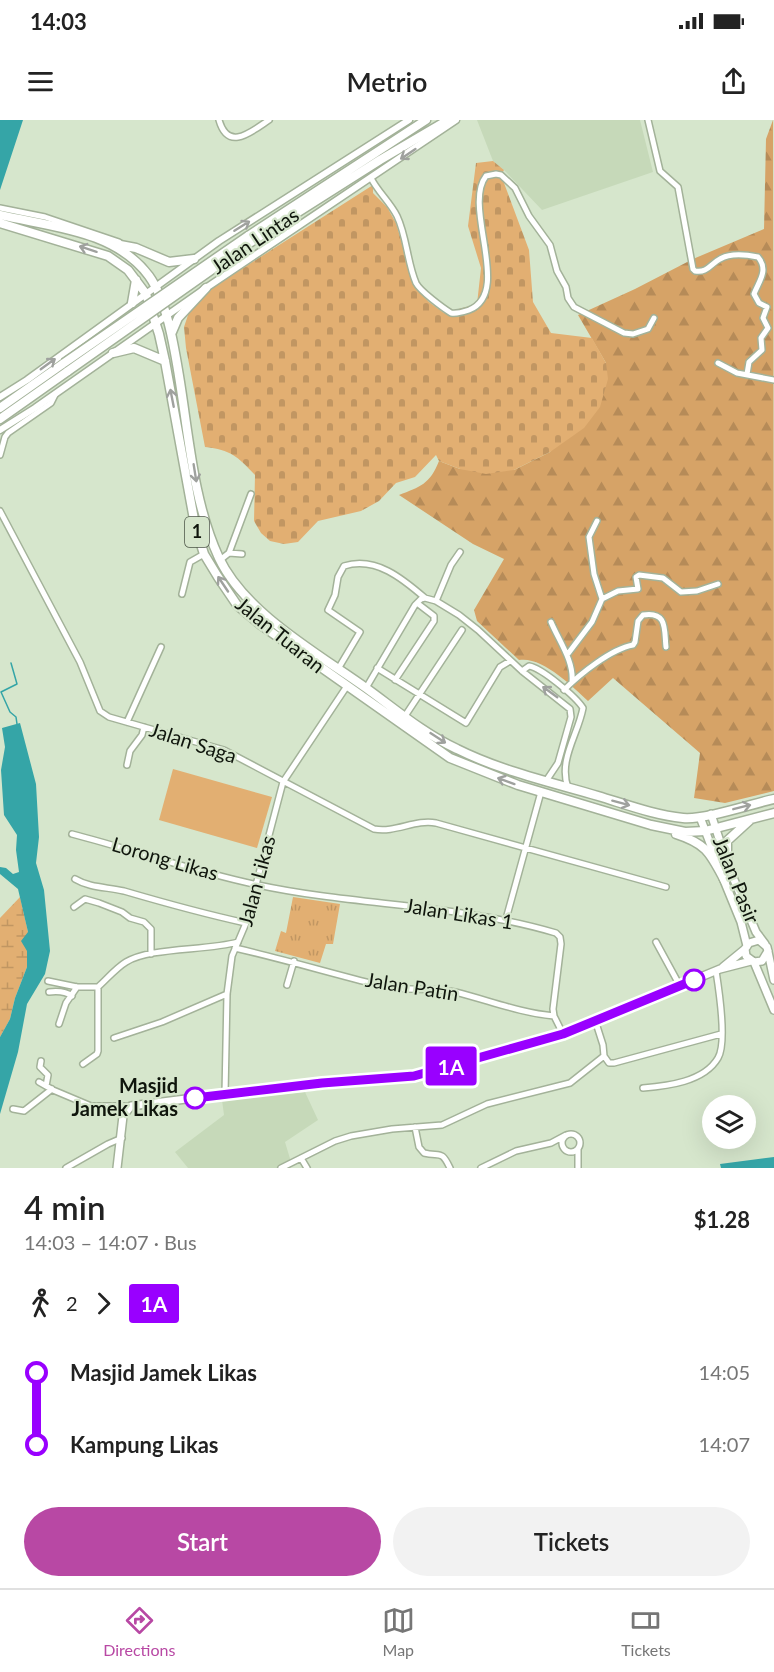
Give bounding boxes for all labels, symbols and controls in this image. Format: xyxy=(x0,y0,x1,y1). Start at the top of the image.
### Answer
text: 14:03 xyxy=(30,8,87,35)
icon: menu xyxy=(24,65,57,98)
text: Metrio xyxy=(346,65,428,98)
icon: share xyxy=(717,65,750,98)
one-way arrow xyxy=(400,148,417,160)
street label: Jalan Lintas xyxy=(206,202,303,278)
one-way arrow xyxy=(233,220,250,232)
one-way arrow xyxy=(79,242,98,253)
one-way arrow xyxy=(40,358,56,370)
one-way arrow xyxy=(166,389,177,409)
one-way arrow xyxy=(190,463,201,482)
road number: 1 xyxy=(185,517,209,547)
one-way arrow xyxy=(217,577,229,593)
street label: Jalan Tuaran xyxy=(231,591,330,677)
one-way arrow xyxy=(542,686,558,698)
street label: Jalan Saga xyxy=(147,717,240,767)
one-way arrow xyxy=(429,732,446,745)
one-way arrow xyxy=(498,775,516,786)
one-way arrow xyxy=(611,798,630,809)
one-way arrow xyxy=(733,800,752,812)
street label: Lorong Likas xyxy=(109,831,221,885)
street label: Jalan Likas xyxy=(232,833,280,929)
street label: Jalan Pasir xyxy=(709,833,765,927)
street label: Jalan Likas 1 xyxy=(403,893,515,933)
street label: Jalan Patin xyxy=(364,967,460,1005)
unlabelled marker xyxy=(683,969,705,991)
line badge: 1A xyxy=(424,1046,478,1086)
text: 1A xyxy=(438,1054,464,1079)
place label: Masjid Jamek Likas xyxy=(72,1073,178,1120)
marker: Masjid Jamek Likas xyxy=(184,1087,206,1109)
map controls xyxy=(702,1095,756,1149)
button: layers xyxy=(702,1095,756,1149)
text: 4 min xyxy=(24,1187,105,1227)
text: $1.28 xyxy=(694,1206,750,1233)
text: 14:03 – 14:07 · Bus xyxy=(24,1230,197,1254)
icon: walk xyxy=(24,1287,57,1320)
icon: forward xyxy=(87,1287,120,1320)
text: 2 xyxy=(66,1291,78,1315)
text: 1A xyxy=(141,1291,167,1316)
text: Masjid Jamek Likas xyxy=(70,1359,257,1386)
text: 14:05 xyxy=(699,1360,750,1384)
text: Kampung Likas xyxy=(70,1431,219,1458)
text: 14:07 xyxy=(699,1432,750,1456)
button: Start xyxy=(24,1507,381,1576)
button: Tickets xyxy=(393,1507,750,1576)
tab: Directions xyxy=(103,1604,175,1659)
tab: Map xyxy=(382,1604,415,1659)
tab: Tickets xyxy=(621,1604,671,1659)

